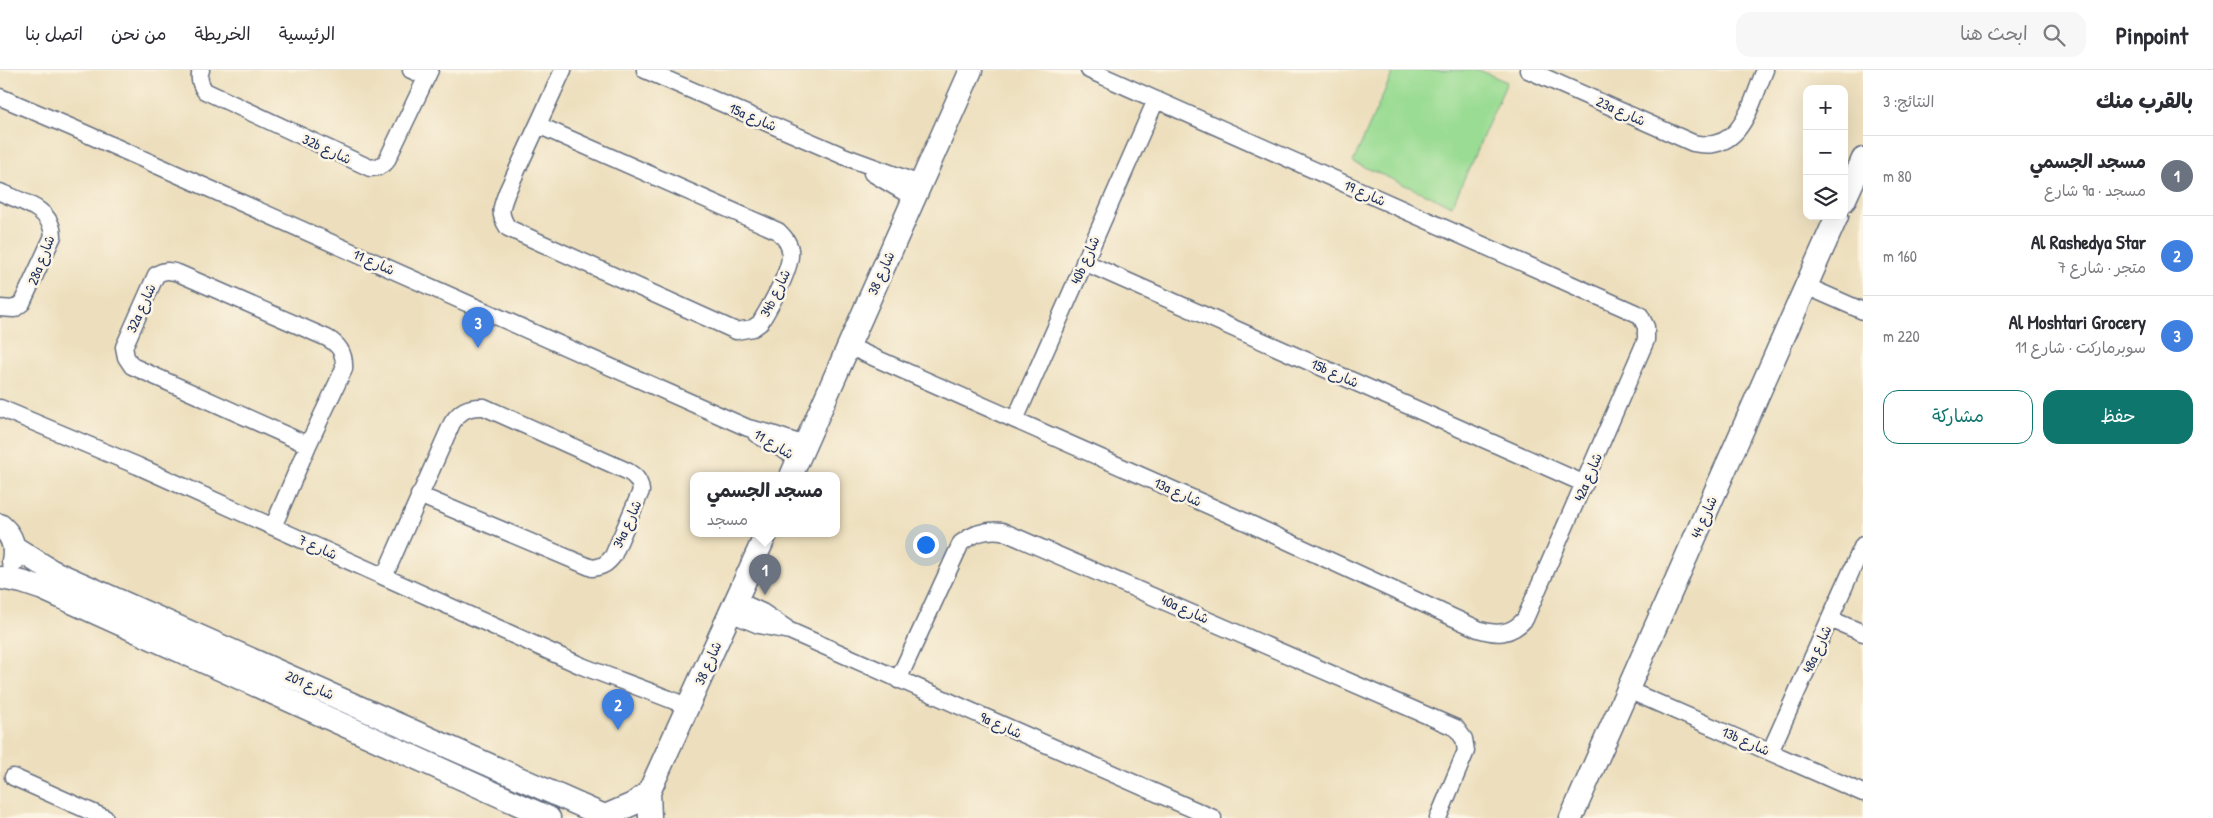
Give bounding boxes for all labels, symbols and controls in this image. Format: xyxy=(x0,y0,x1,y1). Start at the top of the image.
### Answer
search box xyxy=(1736,12,2086,57)
text: Pinpoint xyxy=(2116,19,2188,51)
text: ابحث هنا xyxy=(1960,20,2028,46)
text: اتصل بنا xyxy=(25,21,83,46)
text: من نحن xyxy=(111,21,167,46)
text: الخريطة xyxy=(195,21,251,46)
text: الرئيسية xyxy=(279,21,335,46)
icon: search xyxy=(2040,21,2068,49)
map controls xyxy=(1803,85,1848,220)
button: + xyxy=(1803,85,1848,130)
text: بالقرب منك xyxy=(2096,86,2193,115)
text: النتائج: 3 xyxy=(1883,90,1934,112)
street label: 23a شارع xyxy=(1593,91,1649,131)
street label: 15a شارع xyxy=(726,98,780,136)
street label: 32b شارع xyxy=(299,129,355,169)
button: − xyxy=(1803,130,1848,175)
text: مسجد الجسمي xyxy=(2030,148,2146,174)
text: 80 m xyxy=(1883,165,1912,187)
text: 1 xyxy=(2174,165,2180,187)
street label: شارع 19 xyxy=(1341,175,1389,211)
button: layers xyxy=(1803,175,1848,220)
text: مسجد · 9a شارع xyxy=(2044,179,2146,201)
text: Al Rashedya Star xyxy=(2031,229,2146,255)
street label: 28a شارع xyxy=(22,232,60,288)
street label: 40b شارع xyxy=(1066,233,1104,287)
street label: شارع 11 xyxy=(350,244,398,280)
text: 160 m xyxy=(1883,245,1917,267)
text: 2 xyxy=(2173,245,2181,267)
street label: شارع 38 xyxy=(863,248,899,298)
text: متجر · شارع 7 xyxy=(2058,256,2146,278)
street label: 34b شارع xyxy=(755,266,795,320)
street label: 32a شارع xyxy=(121,280,161,336)
pin: 3 xyxy=(462,307,494,348)
text: Al Moshtari Grocery xyxy=(2009,309,2146,335)
text: 220 m xyxy=(1883,325,1920,347)
text: 3 xyxy=(2173,325,2181,347)
text: سوبرماركت · شارع 11 xyxy=(2015,336,2146,358)
street label: 15b شارع xyxy=(1308,354,1362,392)
button: مشاركة xyxy=(1883,390,2033,444)
button: حفظ xyxy=(2043,390,2193,444)
street label: شارع 11 xyxy=(750,424,798,464)
street label: 42a شارع xyxy=(1569,450,1607,504)
popup xyxy=(690,472,840,537)
street label: 13a شارع xyxy=(1151,473,1205,511)
text: مسجد الجسمي xyxy=(707,477,823,503)
street label: شارع 44 xyxy=(1686,493,1722,541)
street label: 34a شارع xyxy=(608,497,646,551)
text: مسجد xyxy=(707,508,748,530)
street label: شارع 7 xyxy=(295,530,341,564)
your location xyxy=(913,532,939,558)
pin: 1 xyxy=(749,554,781,595)
street label: 40a شارع xyxy=(1158,590,1212,628)
street label: 48a شارع xyxy=(1798,622,1836,676)
street label: شارع 38 xyxy=(690,638,726,688)
street label: شارع 201 xyxy=(282,665,338,705)
pin: 2 xyxy=(602,689,634,730)
street label: 9a شارع xyxy=(977,707,1025,743)
street label: 13b شارع xyxy=(1719,722,1773,760)

